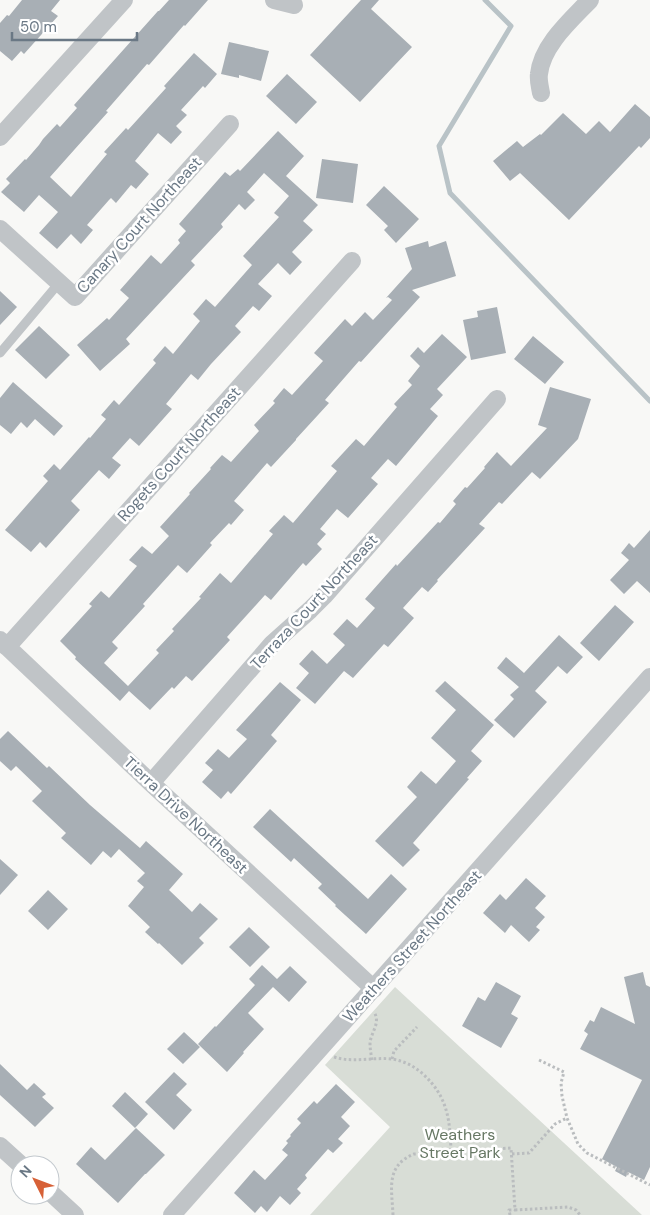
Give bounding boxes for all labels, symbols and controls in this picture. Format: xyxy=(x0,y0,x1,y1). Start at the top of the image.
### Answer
scale bar xyxy=(12,10,138,42)
text: 50 m xyxy=(20,17,57,37)
street label: Canary Court Northeast xyxy=(72,152,206,298)
street label: Rogets Court Northeast xyxy=(113,382,245,526)
street label: Terraza Court Northeast xyxy=(246,530,382,674)
street label: Tierra Drive Northeast xyxy=(119,752,253,878)
street label: Weathers Street Northeast xyxy=(338,865,486,1027)
park label: Weathers Street Park xyxy=(419,1124,501,1163)
north arrow xyxy=(10,1155,60,1205)
text: N xyxy=(15,1161,35,1181)

